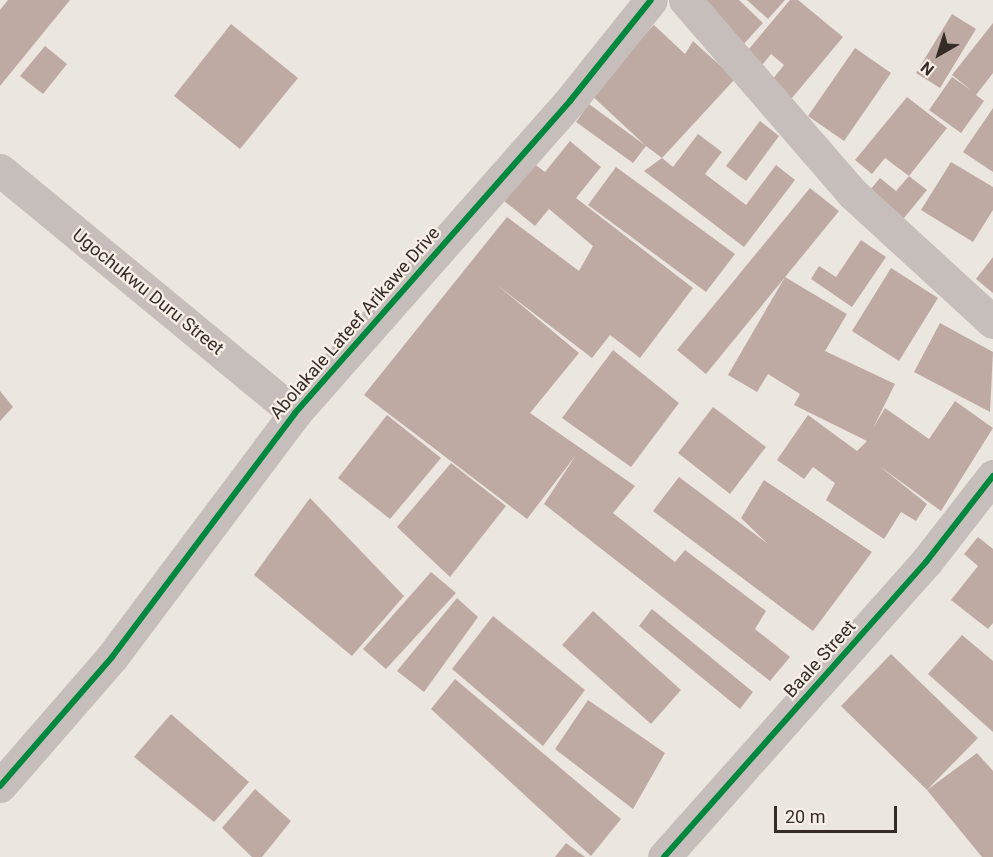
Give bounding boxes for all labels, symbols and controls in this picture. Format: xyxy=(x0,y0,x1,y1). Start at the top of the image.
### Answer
north arrow xyxy=(909,24,969,84)
text: N xyxy=(917,57,938,79)
street label: Abolakale Lateef Arikawe Drive xyxy=(266,222,444,424)
street label: Ugochukwu Duru Street xyxy=(68,224,228,360)
street label: Baale Street xyxy=(780,616,860,702)
scale bar xyxy=(777,794,900,832)
text: 20 m xyxy=(785,806,825,827)

